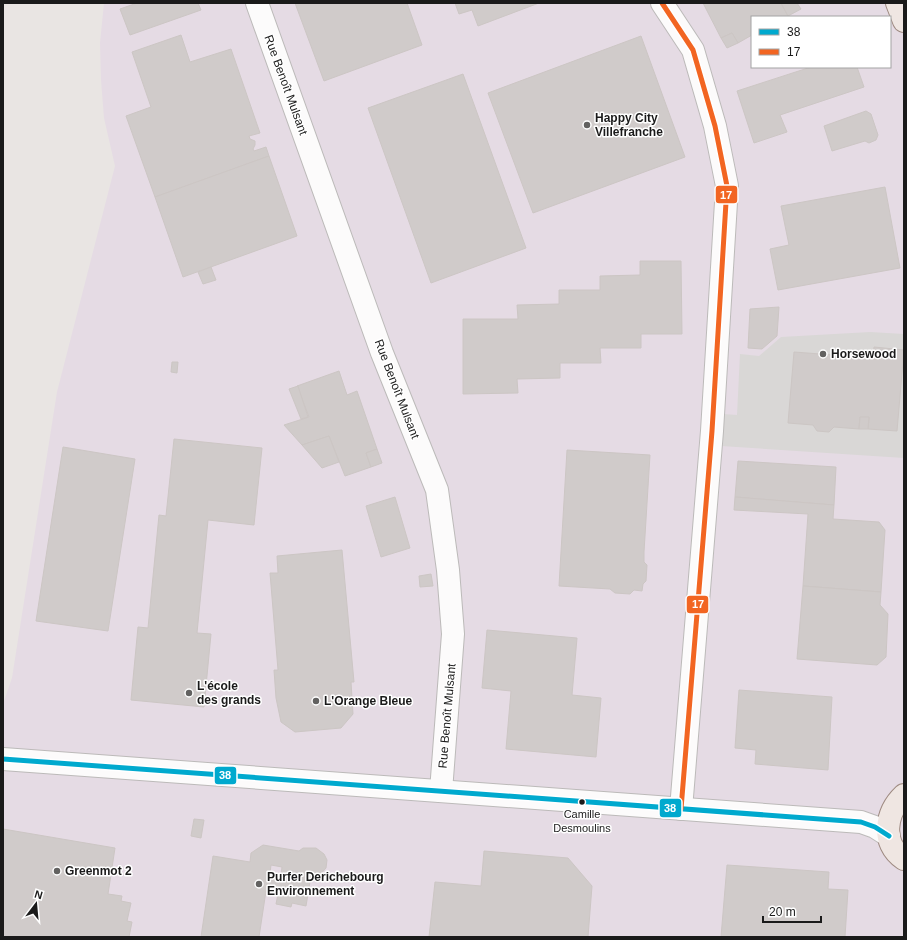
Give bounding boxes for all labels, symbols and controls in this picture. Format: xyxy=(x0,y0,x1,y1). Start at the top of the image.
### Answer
legend xyxy=(751,16,891,68)
text: 38 xyxy=(787,25,801,39)
street label: Rue Benoît Mulsant xyxy=(261,33,311,138)
text: 17 xyxy=(787,45,801,59)
place label: Happy City Villefranche xyxy=(595,111,663,139)
marker: Happy City Villefranche xyxy=(582,120,592,130)
line badge: 17 xyxy=(715,185,738,204)
text: 17 xyxy=(720,189,732,201)
street label: Rue Benoît Mulsant xyxy=(372,337,423,441)
place label: Horsewood xyxy=(831,347,896,361)
marker: Horsewood xyxy=(818,349,828,359)
line badge: 17 xyxy=(686,595,709,614)
text: 17 xyxy=(692,598,704,610)
street label: Rue Benoît Mulsant xyxy=(435,662,459,769)
place label: L'école des grands xyxy=(197,679,261,707)
marker: L'école des grands xyxy=(184,688,194,698)
place label: L'Orange Bleue xyxy=(324,694,413,708)
marker: L'Orange Bleue xyxy=(311,696,321,706)
line badge: 38 xyxy=(214,766,237,785)
text: 38 xyxy=(219,769,231,781)
marker: Camille Desmoulins xyxy=(577,797,587,807)
line badge: 38 xyxy=(659,798,682,818)
text: 38 xyxy=(664,802,676,814)
place label: Camille Desmoulins xyxy=(553,808,611,834)
place label: Greenmot 2 xyxy=(65,864,132,878)
marker: Greenmot 2 xyxy=(52,866,62,876)
place label: Purfer Derichebourg Environnement xyxy=(267,870,384,898)
marker: Purfer Derichebourg Environnement xyxy=(254,879,264,889)
north arrow xyxy=(16,884,56,924)
text: N xyxy=(33,888,44,901)
scale bar xyxy=(763,898,821,924)
text: 20 m xyxy=(769,905,796,919)

